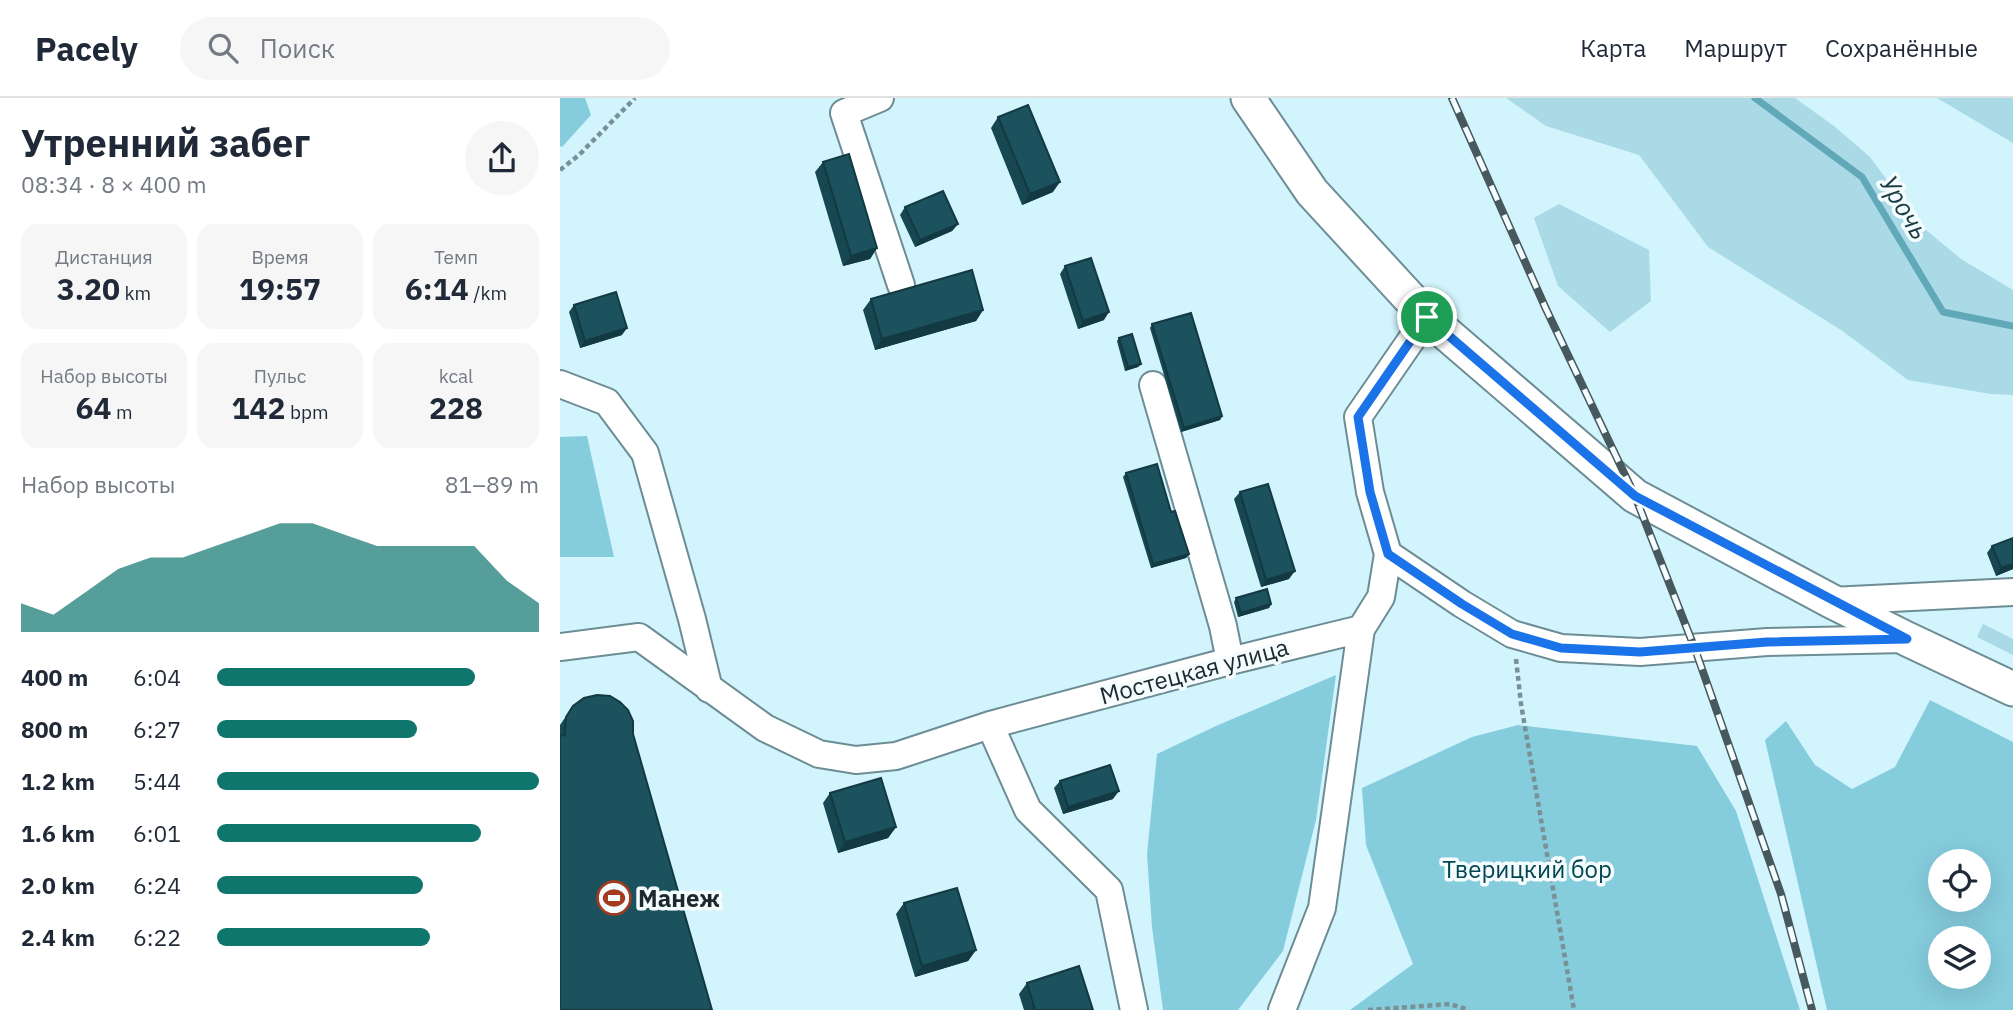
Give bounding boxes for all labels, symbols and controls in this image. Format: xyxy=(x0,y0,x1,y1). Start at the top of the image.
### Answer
search box xyxy=(180,17,670,80)
text: Pacely xyxy=(35,27,138,70)
icon: search xyxy=(204,29,242,67)
text: Поиск xyxy=(260,31,335,65)
text: Карта xyxy=(1580,32,1646,64)
text: Маршрут xyxy=(1684,32,1787,64)
text: Сохранённые xyxy=(1825,32,1978,64)
text: Утренний забег xyxy=(21,118,310,167)
button: share xyxy=(465,121,539,195)
text: 08:34 · 8 × 400 m xyxy=(21,169,207,199)
water label: Урочь xyxy=(1873,169,1937,245)
text: Дистанция xyxy=(55,245,153,269)
text: Время xyxy=(251,245,309,269)
text: Темп xyxy=(434,245,478,269)
text: 3.20 xyxy=(57,269,120,308)
text: 19:57 xyxy=(239,269,321,308)
text: 6:14 xyxy=(405,269,469,308)
text: km xyxy=(120,281,151,305)
text: /km xyxy=(469,281,507,305)
pin xyxy=(1397,287,1457,347)
icon: arrive xyxy=(1408,298,1446,336)
text: Набор высоты xyxy=(40,364,168,388)
text: Пульс xyxy=(254,364,306,388)
text: kcal xyxy=(439,364,473,388)
text: 64 xyxy=(75,388,111,427)
text: 142 xyxy=(231,388,285,427)
text: 228 xyxy=(429,388,483,427)
text: m xyxy=(111,400,133,424)
text: bpm xyxy=(285,400,329,424)
text: Набор высоты xyxy=(21,469,175,499)
text: 81–89 m xyxy=(445,469,539,499)
street label: Мостецкая улица xyxy=(1096,630,1292,712)
text: 400 m xyxy=(21,662,88,692)
text: 6:04 xyxy=(133,662,181,692)
text: 800 m xyxy=(21,714,88,744)
text: 6:27 xyxy=(133,714,181,744)
text: 1.2 km xyxy=(21,766,95,796)
text: 5:44 xyxy=(133,766,181,796)
text: 1.6 km xyxy=(21,818,95,848)
text: 6:01 xyxy=(133,818,181,848)
map controls xyxy=(1928,849,1991,989)
button: locate xyxy=(1928,849,1991,912)
park label: Тверицкий бор xyxy=(1442,853,1612,885)
text: 2.0 km xyxy=(21,870,95,900)
text: 6:24 xyxy=(133,870,181,900)
sports icon: Манеж xyxy=(595,879,633,917)
place label: Манеж xyxy=(638,882,720,914)
text: 2.4 km xyxy=(21,922,95,952)
text: 6:22 xyxy=(133,922,181,952)
button: layers xyxy=(1928,926,1991,989)

